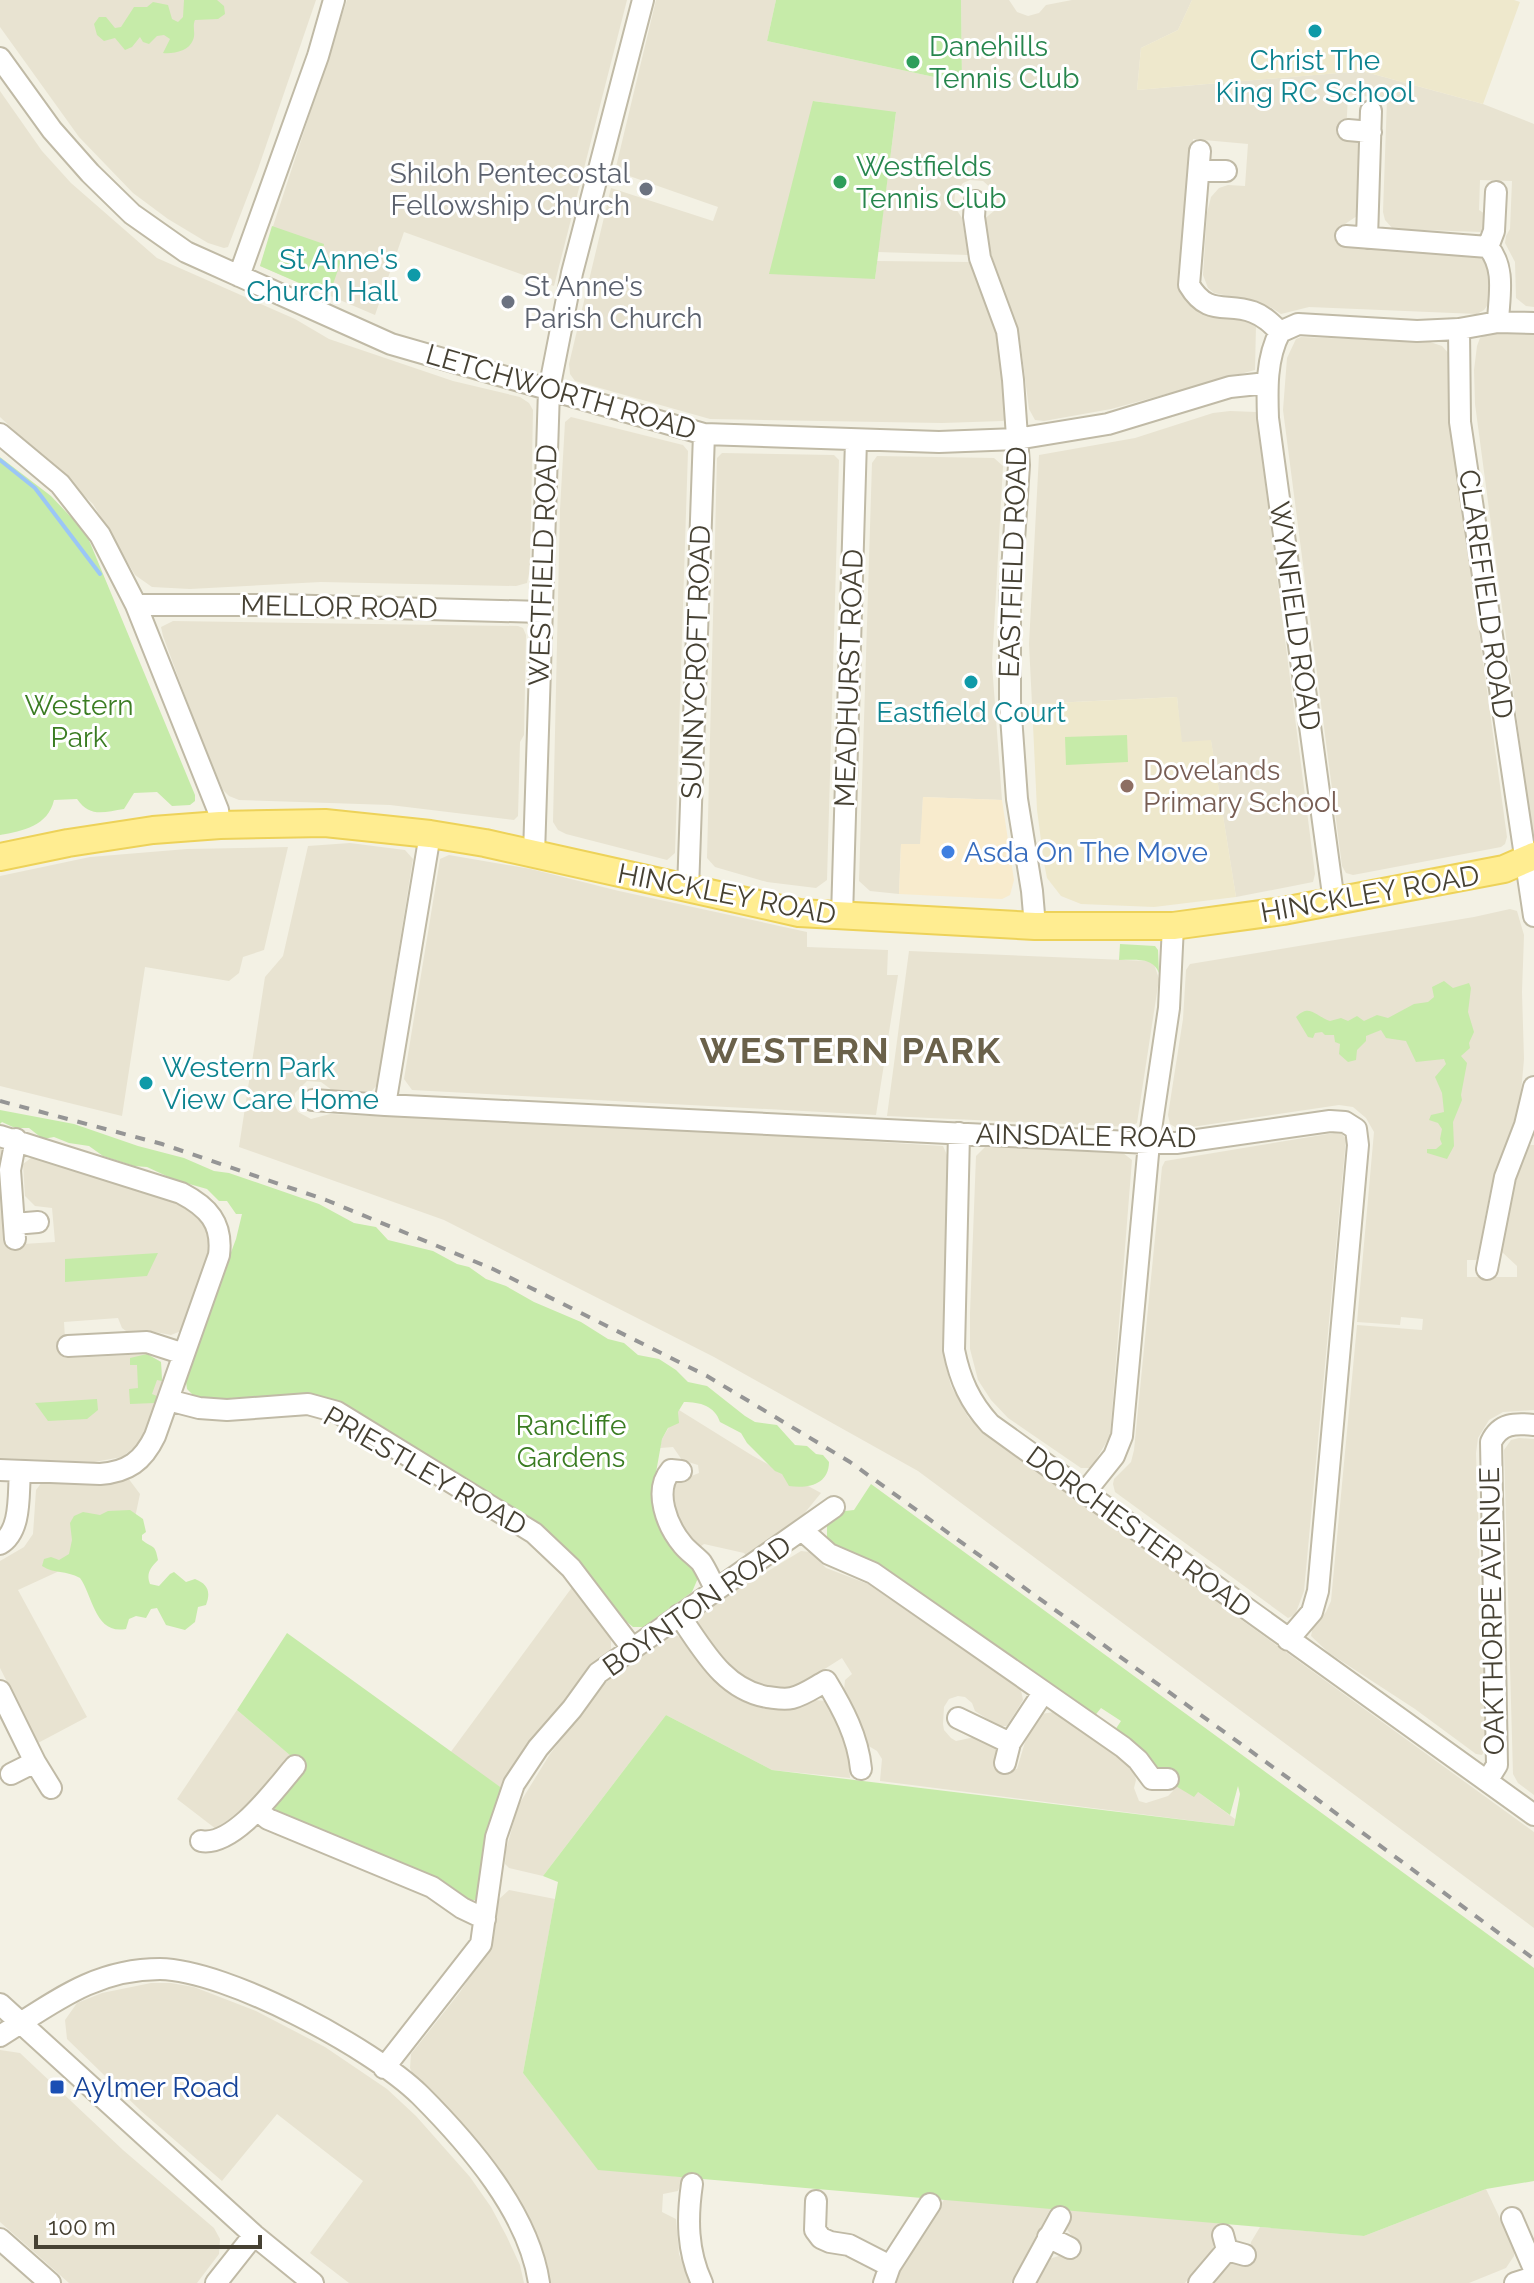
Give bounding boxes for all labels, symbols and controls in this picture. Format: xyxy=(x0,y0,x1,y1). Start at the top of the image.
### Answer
marker: Christ The King RC School xyxy=(1306,22,1324,40)
place label: Danehills Tennis Club xyxy=(929,30,1080,95)
place label: Christ The King RC School xyxy=(1215,44,1415,109)
marker: Danehills Tennis Club xyxy=(904,53,922,71)
place label: Westfields Tennis Club xyxy=(856,150,1007,215)
place label: Shiloh Pentecostal Fellowship Church xyxy=(390,157,630,222)
marker: Westfields Tennis Club xyxy=(831,173,849,191)
marker: Shiloh Pentecostal Fellowship Church xyxy=(637,180,655,198)
place label: St Anne's Church Hall xyxy=(247,243,398,308)
marker: St Anne's Church Hall xyxy=(405,266,423,284)
place label: St Anne's Parish Church xyxy=(524,270,703,335)
marker: St Anne's Parish Church xyxy=(499,293,517,311)
street label: LETCHWORTH ROAD xyxy=(422,338,700,446)
street label: WESTFIELD ROAD xyxy=(522,444,564,686)
street label: EASTFIELD ROAD xyxy=(992,446,1034,678)
street label: CLAREFIELD ROAD xyxy=(1452,467,1520,721)
street label: WYNFIELD ROAD xyxy=(1263,499,1327,733)
street label: SUNNYCROFT ROAD xyxy=(675,524,717,800)
street label: MEADHURST ROAD xyxy=(828,548,870,808)
street label: MELLOR ROAD xyxy=(240,589,438,625)
marker: Eastfield Court xyxy=(962,673,980,691)
park label: Western Park xyxy=(24,689,134,754)
place label: Eastfield Court xyxy=(876,696,1066,729)
place label: Dovelands Primary School xyxy=(1143,754,1339,819)
marker: Dovelands Primary School xyxy=(1118,777,1136,795)
place label: Asda On The Move xyxy=(964,836,1208,869)
marker: Asda On The Move xyxy=(939,843,957,861)
street label: HINCKLEY ROAD xyxy=(615,857,839,931)
street label: HINCKLEY ROAD xyxy=(1258,859,1482,929)
district label: WESTERN PARK xyxy=(700,1029,1002,1071)
place label: Western Park View Care Home xyxy=(162,1051,379,1116)
marker: Western Park View Care Home xyxy=(137,1074,155,1092)
street label: AINSDALE ROAD xyxy=(975,1118,1197,1154)
street label: PRIESTLEY ROAD xyxy=(318,1399,532,1543)
park label: Rancliffe Gardens xyxy=(515,1409,627,1474)
street label: DORCHESTER ROAD xyxy=(1020,1439,1258,1625)
street label: OAKTHORPE AVENUE xyxy=(1473,1467,1511,1755)
street label: BOYNTON ROAD xyxy=(597,1529,797,1683)
place label: Aylmer Road xyxy=(73,2071,239,2104)
marker: Aylmer Road xyxy=(48,2078,66,2096)
scale bar xyxy=(36,2199,260,2249)
text: 100 m xyxy=(48,2212,116,2241)

